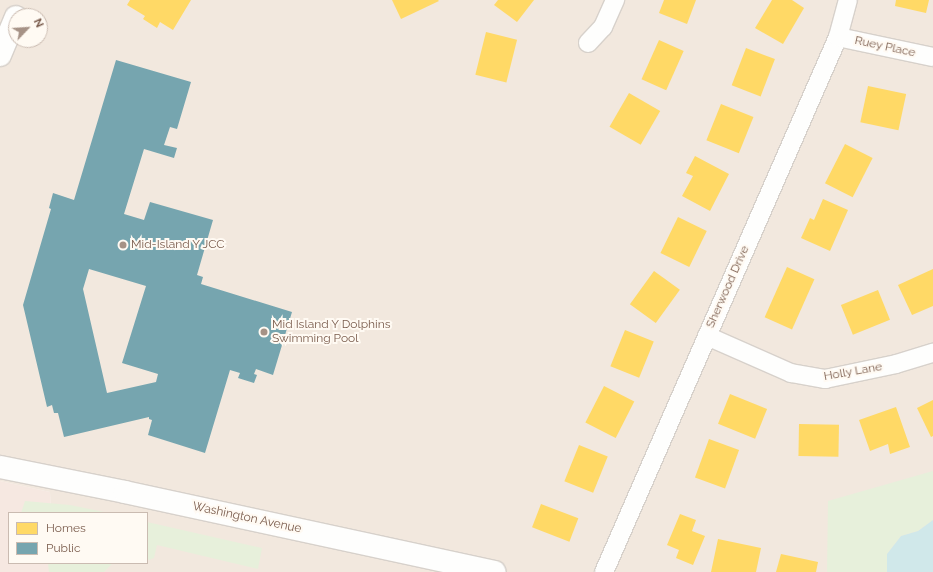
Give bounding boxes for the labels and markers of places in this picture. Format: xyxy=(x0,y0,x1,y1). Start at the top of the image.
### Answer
place label: Mid-Island Y JCC xyxy=(131,238,226,252)
marker: Mid-Island Y JCC xyxy=(118,240,128,250)
place label: Mid Island Y Dolphins Swimming Pool xyxy=(272,318,391,346)
marker: Mid Island Y Dolphins Swimming Pool xyxy=(259,327,269,337)

